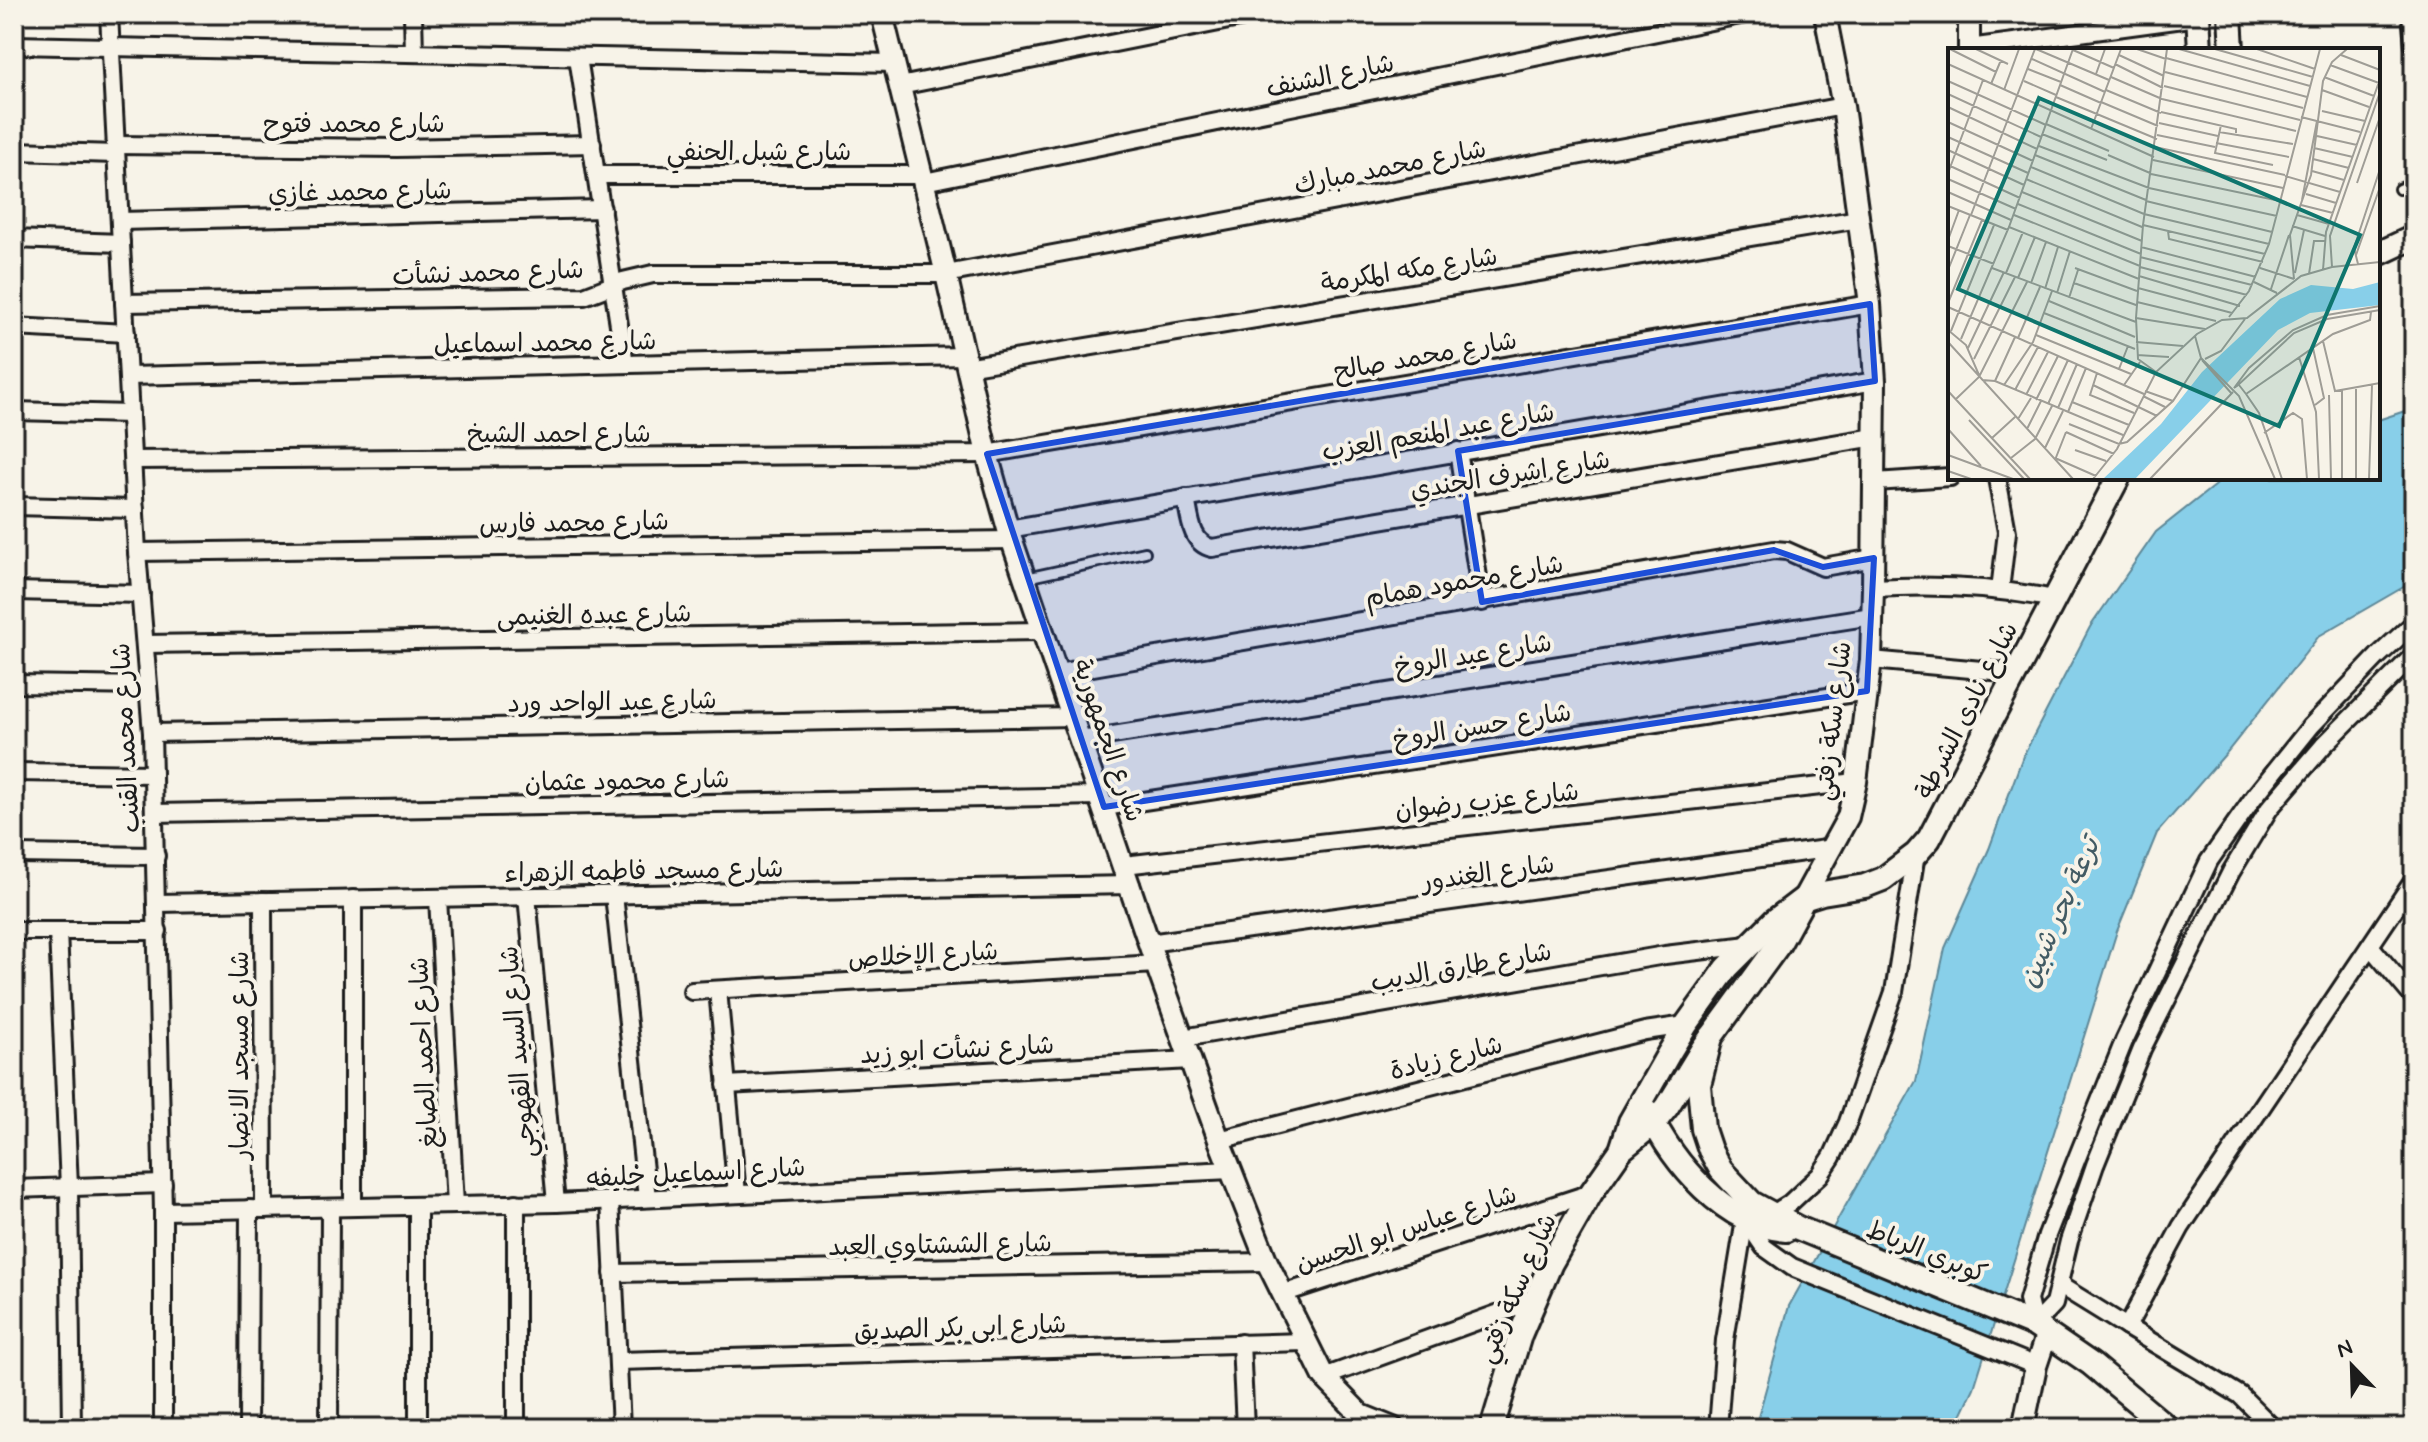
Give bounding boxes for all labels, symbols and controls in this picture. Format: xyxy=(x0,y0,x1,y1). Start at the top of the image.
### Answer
street label: شارع الشنف xyxy=(1263,47,1398,107)
inset map xyxy=(1948,48,2380,480)
street label: شارع محمد فتوح xyxy=(263,108,445,142)
street label: شارع محمد مبارك xyxy=(1291,133,1489,203)
street label: شارع شبل الحنفي xyxy=(667,136,851,174)
street label: شارع محمد غازي xyxy=(268,174,452,212)
street label: شارع مكه المكرمة xyxy=(1318,240,1500,302)
street label: شارع محمد نشأت xyxy=(392,254,585,294)
street label: شارع محمد صالح xyxy=(1331,324,1520,390)
street label: شارع محمد اسماعيل xyxy=(433,325,657,363)
street label: شارع عبد المنعم العزب xyxy=(1319,396,1558,471)
street label: شارع احمد الشيخ xyxy=(467,418,651,452)
street label: شارع اشرف الجندي xyxy=(1408,443,1613,509)
street label: شارع محمد فارس xyxy=(479,505,669,543)
street label: شارع محمود همام xyxy=(1363,548,1566,617)
street label: شارع عبده الغنيمى xyxy=(496,597,692,635)
street label: شارع نادى الشرطة xyxy=(1909,617,2027,805)
street label: شارع عيد الروخ xyxy=(1392,627,1555,685)
street label: شارع سكة زفتي xyxy=(1807,640,1865,803)
street label: شارع محمد القنب xyxy=(105,642,149,834)
street label: شارع الجمهورية xyxy=(1063,655,1151,827)
street label: شارع عبد الواحد ورد xyxy=(507,684,717,722)
street label: شارع حسن الروخ xyxy=(1391,696,1574,758)
street label: شارع محمود عثمان xyxy=(524,763,730,801)
street label: شارع عزب رضوان xyxy=(1394,775,1581,829)
water label: ترعة بحر شبين xyxy=(2011,828,2112,994)
street label: شارع الغندور xyxy=(1418,848,1557,900)
street label: شارع مسجد فاطمه الزهراء xyxy=(504,853,784,891)
street label: شارع الإخلاص xyxy=(847,935,999,977)
street label: شارع طارق الديب xyxy=(1368,935,1555,1001)
street label: شارع السيد القهوجي xyxy=(493,944,549,1159)
street label: شارع مسجد الانصار xyxy=(224,951,258,1161)
street label: شارع احمد الصايغ xyxy=(403,956,447,1150)
street label: شارع نشأت ابو زيد xyxy=(859,1029,1055,1073)
street label: شارع زيادة xyxy=(1386,1029,1506,1089)
street label: شارع اسماعيل خليفه xyxy=(586,1151,806,1197)
street label: شارع عباس ابو الحسن xyxy=(1292,1178,1522,1282)
street label: شارع سكة زفتي xyxy=(1470,1209,1570,1371)
street label: كوبري الرباط xyxy=(1861,1213,1992,1292)
street label: شارع الششتاوي العبد xyxy=(828,1227,1052,1265)
street label: شارع ابى بكر الصديق xyxy=(853,1308,1067,1350)
north arrow xyxy=(2312,1326,2392,1406)
text: N xyxy=(2333,1334,2357,1365)

